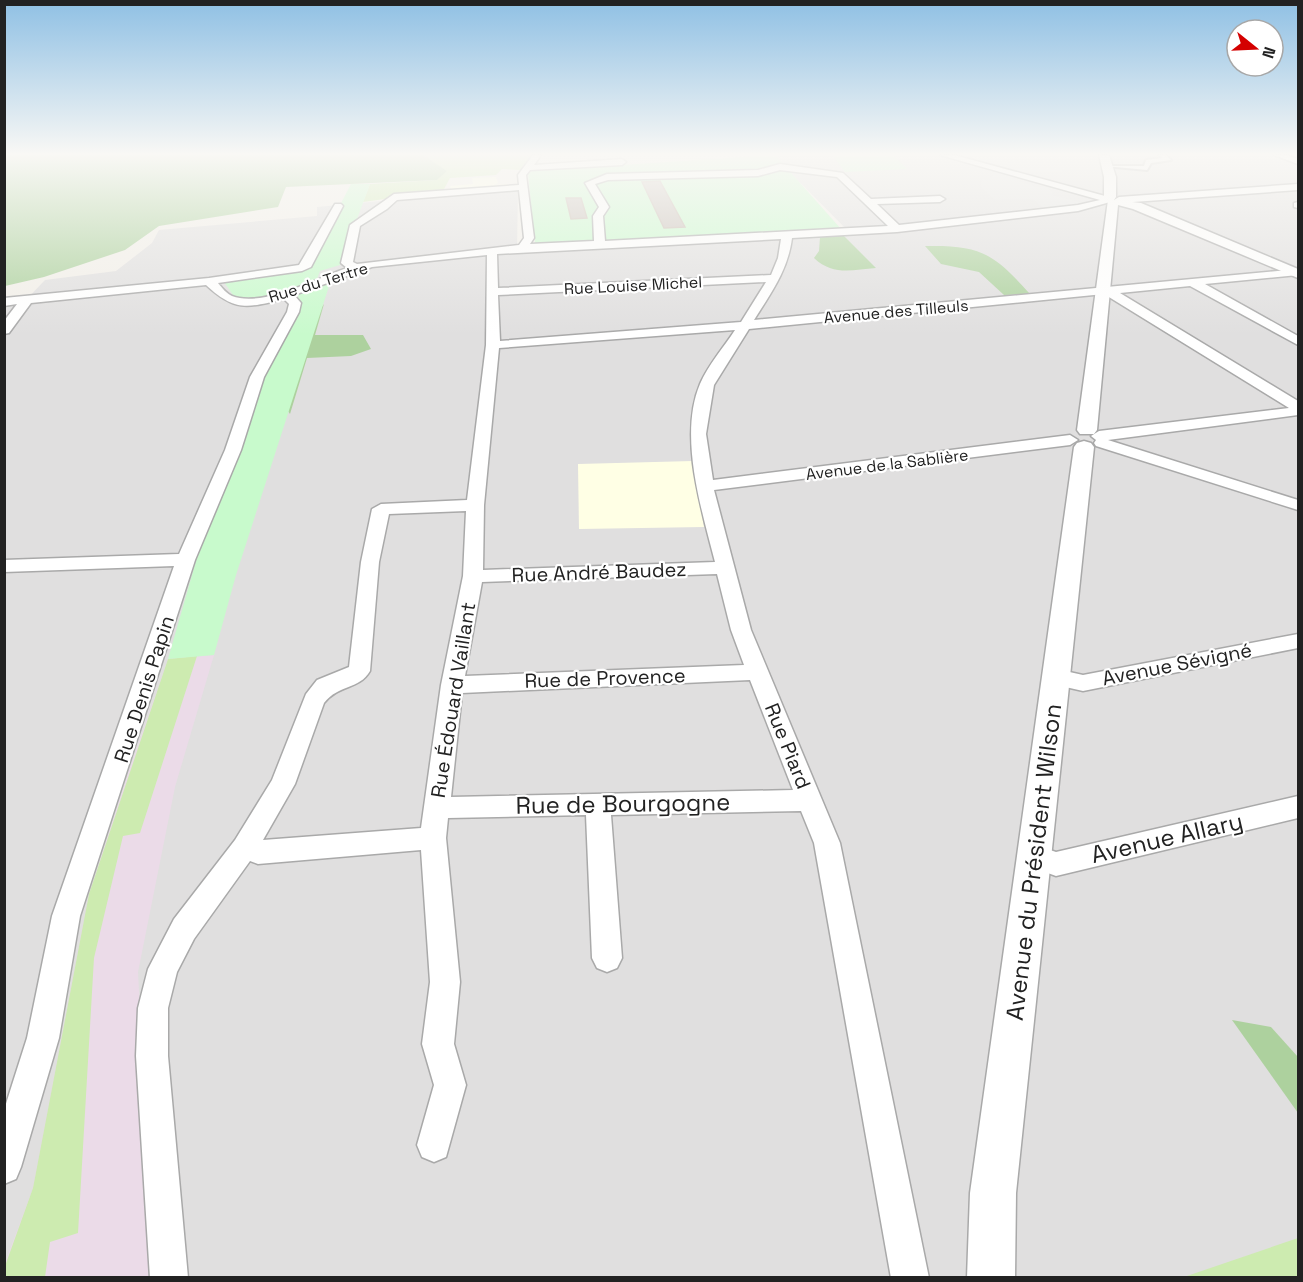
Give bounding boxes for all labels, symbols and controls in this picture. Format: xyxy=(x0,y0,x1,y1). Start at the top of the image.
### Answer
north arrow xyxy=(1225,18,1285,78)
text: N xyxy=(1257,44,1280,61)
street label: Rue du Tertre xyxy=(266,257,371,308)
street label: Rue Louise Michel xyxy=(563,271,703,300)
street label: Avenue des Tilleuls xyxy=(823,295,969,328)
street label: Avenue de la Sablière xyxy=(805,444,970,485)
street label: Rue André Baudez xyxy=(511,556,687,588)
street label: Rue Édouard Vaillant xyxy=(425,600,481,800)
street label: Rue Denis Papin xyxy=(108,612,180,766)
street label: Avenue Sévigné xyxy=(1100,637,1254,691)
street label: Rue de Provence xyxy=(524,662,686,694)
street label: Rue Piard xyxy=(759,699,817,793)
street label: Avenue du Président Wilson xyxy=(999,702,1068,1022)
street label: Rue de Bourgogne xyxy=(515,786,731,821)
street label: Avenue Allary xyxy=(1088,805,1246,870)

